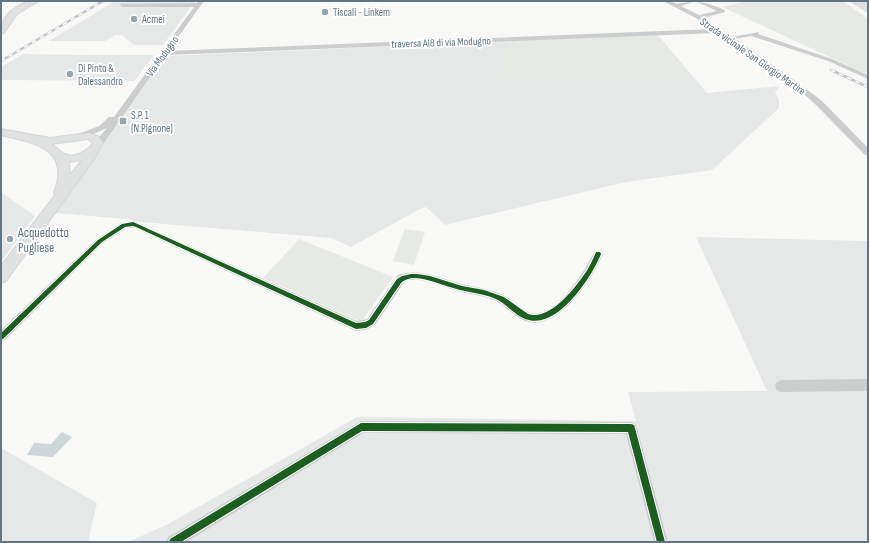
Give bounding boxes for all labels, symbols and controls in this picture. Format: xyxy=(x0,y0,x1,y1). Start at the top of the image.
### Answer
place label: Tiscali - Linkem xyxy=(333,6,390,19)
marker: Tiscali - Linkem xyxy=(320,7,330,17)
place label: Acmei xyxy=(141,13,165,26)
marker: Acmei xyxy=(129,14,139,24)
street label: Strada vicinale San Giorgio Martire xyxy=(697,15,808,98)
street label: Via Modugno xyxy=(143,33,182,79)
street label: traversa AI8 di via Modugno xyxy=(391,34,492,51)
place label: Di Pinto & Dalessandro xyxy=(78,62,123,88)
marker: Di Pinto & Dalessandro xyxy=(65,69,75,79)
place label: S.P. 1 (N.Pignone) xyxy=(131,109,173,135)
marker: S.P. 1 (N.Pignone) xyxy=(118,116,128,126)
place label: Acquedotto Pugliese xyxy=(17,225,69,256)
marker: Acquedotto Pugliese xyxy=(5,234,15,244)

